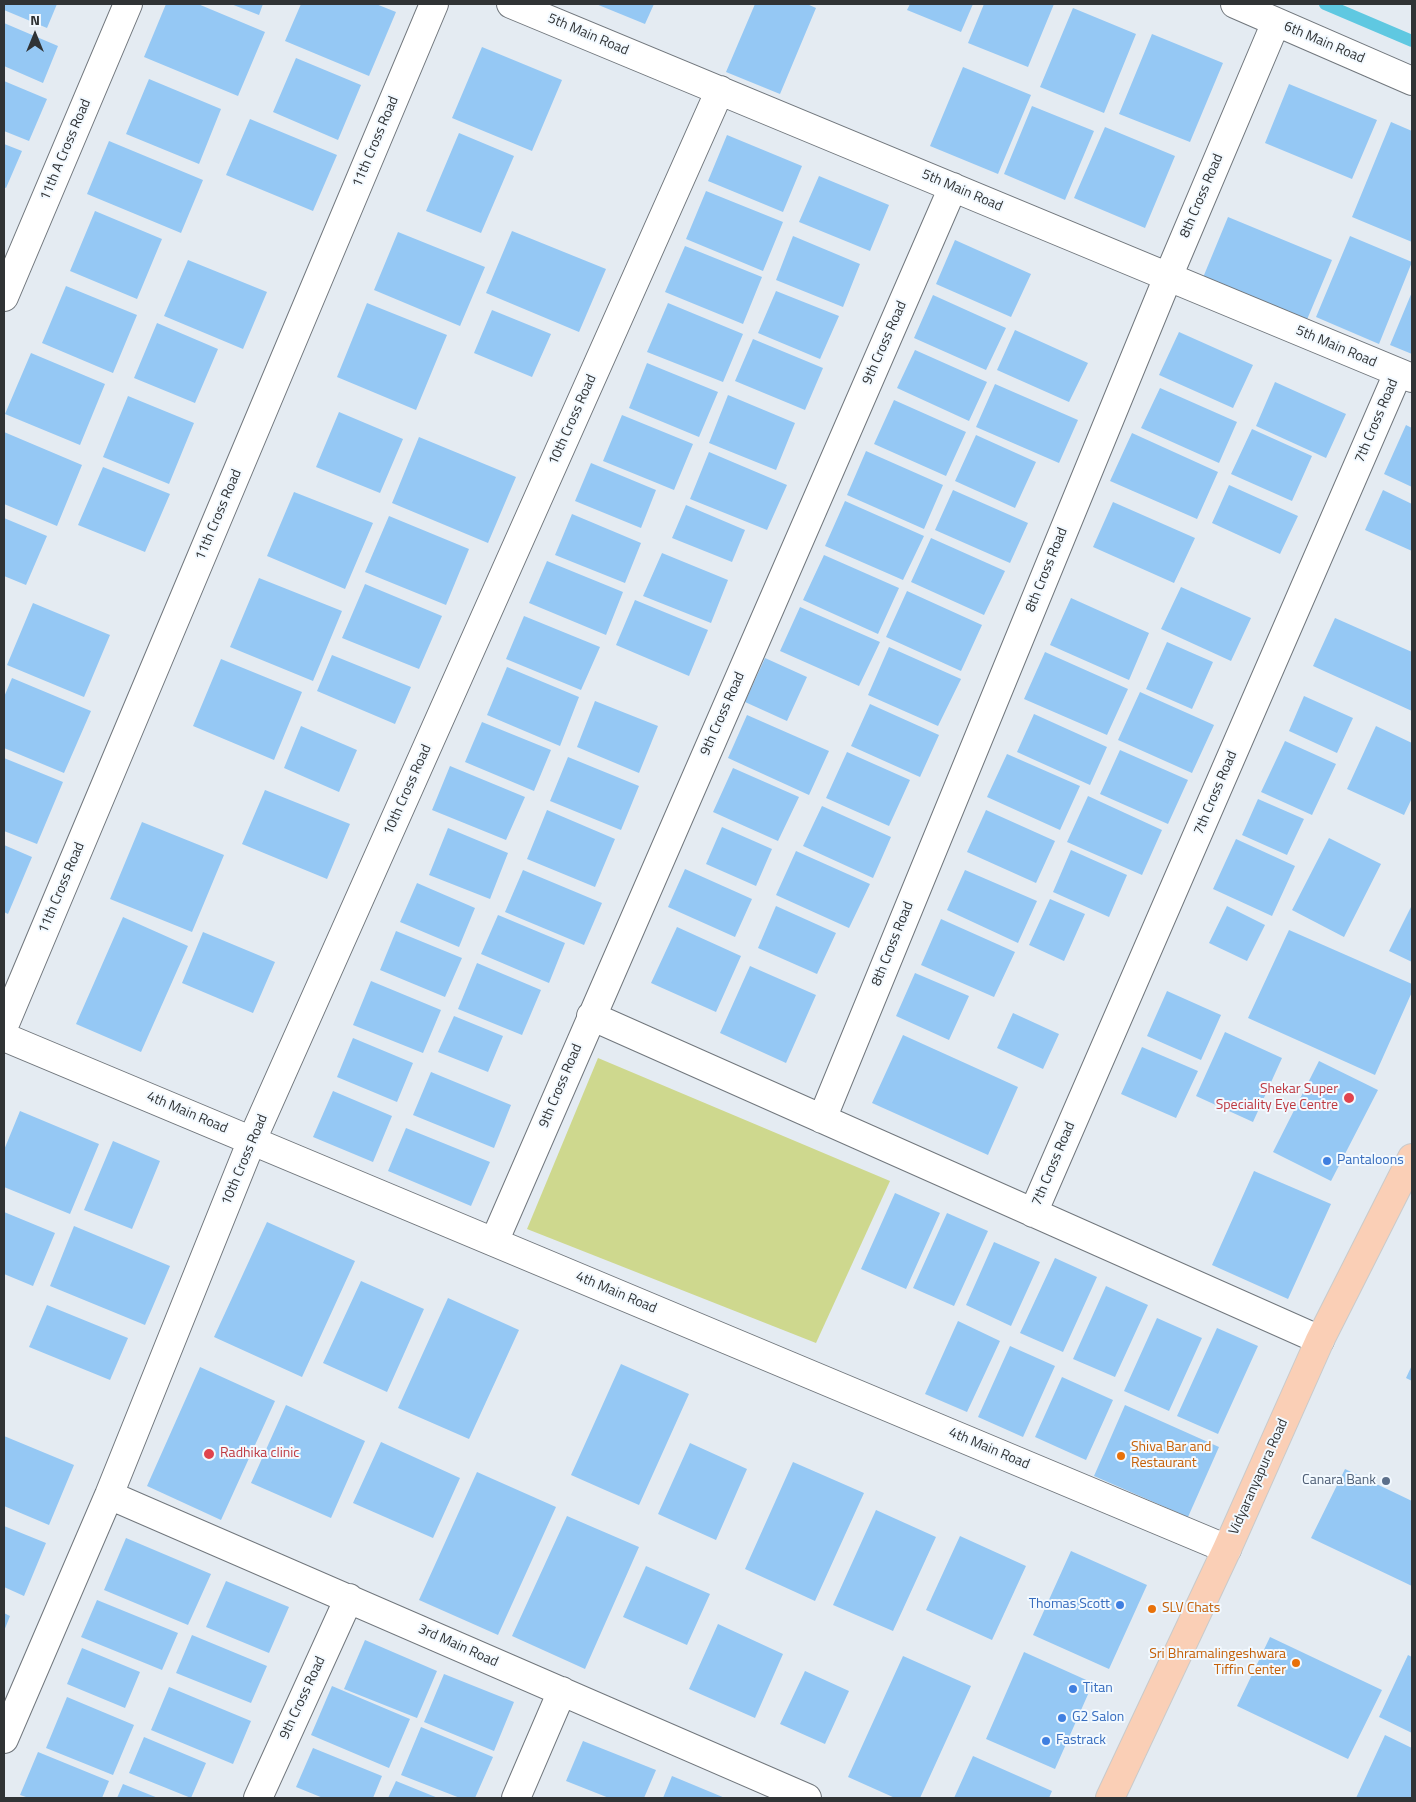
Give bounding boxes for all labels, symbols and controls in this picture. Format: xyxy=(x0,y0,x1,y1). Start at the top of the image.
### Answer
text: N xyxy=(30,9,40,30)
north arrow xyxy=(10,10,60,60)
street label: 5th Main Road xyxy=(545,10,631,60)
street label: 6th Main Road xyxy=(1281,18,1367,68)
street label: 11th Cross Road xyxy=(349,94,403,190)
street label: 11th A Cross Road xyxy=(37,97,95,203)
street label: 8th Cross Road xyxy=(1177,152,1227,240)
street label: 5th Main Road xyxy=(919,166,1005,216)
street label: 9th Cross Road xyxy=(859,299,911,387)
street label: 5th Main Road xyxy=(1293,322,1379,372)
street label: 10th Cross Road xyxy=(546,372,600,468)
street label: 7th Cross Road xyxy=(1352,377,1402,465)
street label: 11th Cross Road xyxy=(192,467,246,563)
street label: 8th Cross Road xyxy=(1022,525,1072,615)
street label: 9th Cross Road xyxy=(697,670,749,758)
street label: 10th Cross Road xyxy=(381,742,435,838)
street label: 7th Cross Road xyxy=(1191,749,1241,837)
street label: 11th Cross Road xyxy=(35,840,89,936)
street label: 8th Cross Road xyxy=(868,899,918,989)
street label: 9th Cross Road xyxy=(536,1042,586,1130)
place label: Shekar Super Speciality Eye Centre xyxy=(1216,1082,1338,1114)
street label: 4th Main Road xyxy=(144,1088,230,1138)
marker: Shekar Super Speciality Eye Centre xyxy=(1342,1091,1356,1105)
street label: 10th Cross Road xyxy=(218,1112,272,1208)
street label: 7th Cross Road xyxy=(1029,1120,1079,1208)
place label: Pantaloons xyxy=(1337,1153,1404,1169)
marker: Pantaloons xyxy=(1321,1155,1333,1167)
street label: 4th Main Road xyxy=(573,1268,659,1318)
street label: Vidyaranyapura Road xyxy=(1226,1416,1292,1538)
street label: 4th Main Road xyxy=(946,1424,1032,1474)
place label: Shiva Bar and Restaurant xyxy=(1131,1440,1211,1472)
place label: Radhika clinic xyxy=(220,1446,299,1462)
marker: Radhika clinic xyxy=(202,1447,216,1461)
marker: Shiva Bar and Restaurant xyxy=(1115,1450,1127,1462)
place label: Canara Bank xyxy=(1302,1473,1376,1489)
marker: Canara Bank xyxy=(1380,1475,1392,1487)
place label: Thomas Scott xyxy=(1029,1597,1110,1613)
marker: Thomas Scott xyxy=(1114,1599,1126,1611)
place label: SLV Chats xyxy=(1162,1601,1220,1617)
marker: SLV Chats xyxy=(1146,1603,1158,1615)
street label: 3rd Main Road xyxy=(415,1621,501,1671)
place label: Sri Bhramalingeshwara Tiffin Center xyxy=(1149,1647,1286,1680)
street label: 9th Cross Road xyxy=(276,1654,330,1742)
marker: Sri Bhramalingeshwara Tiffin Center xyxy=(1290,1657,1302,1669)
place label: Titan xyxy=(1083,1681,1113,1697)
marker: Titan xyxy=(1067,1683,1079,1695)
place label: G2 Salon xyxy=(1072,1710,1124,1726)
marker: G2 Salon xyxy=(1056,1712,1068,1724)
place label: Fastrack xyxy=(1056,1733,1106,1749)
marker: Fastrack xyxy=(1040,1735,1052,1747)

